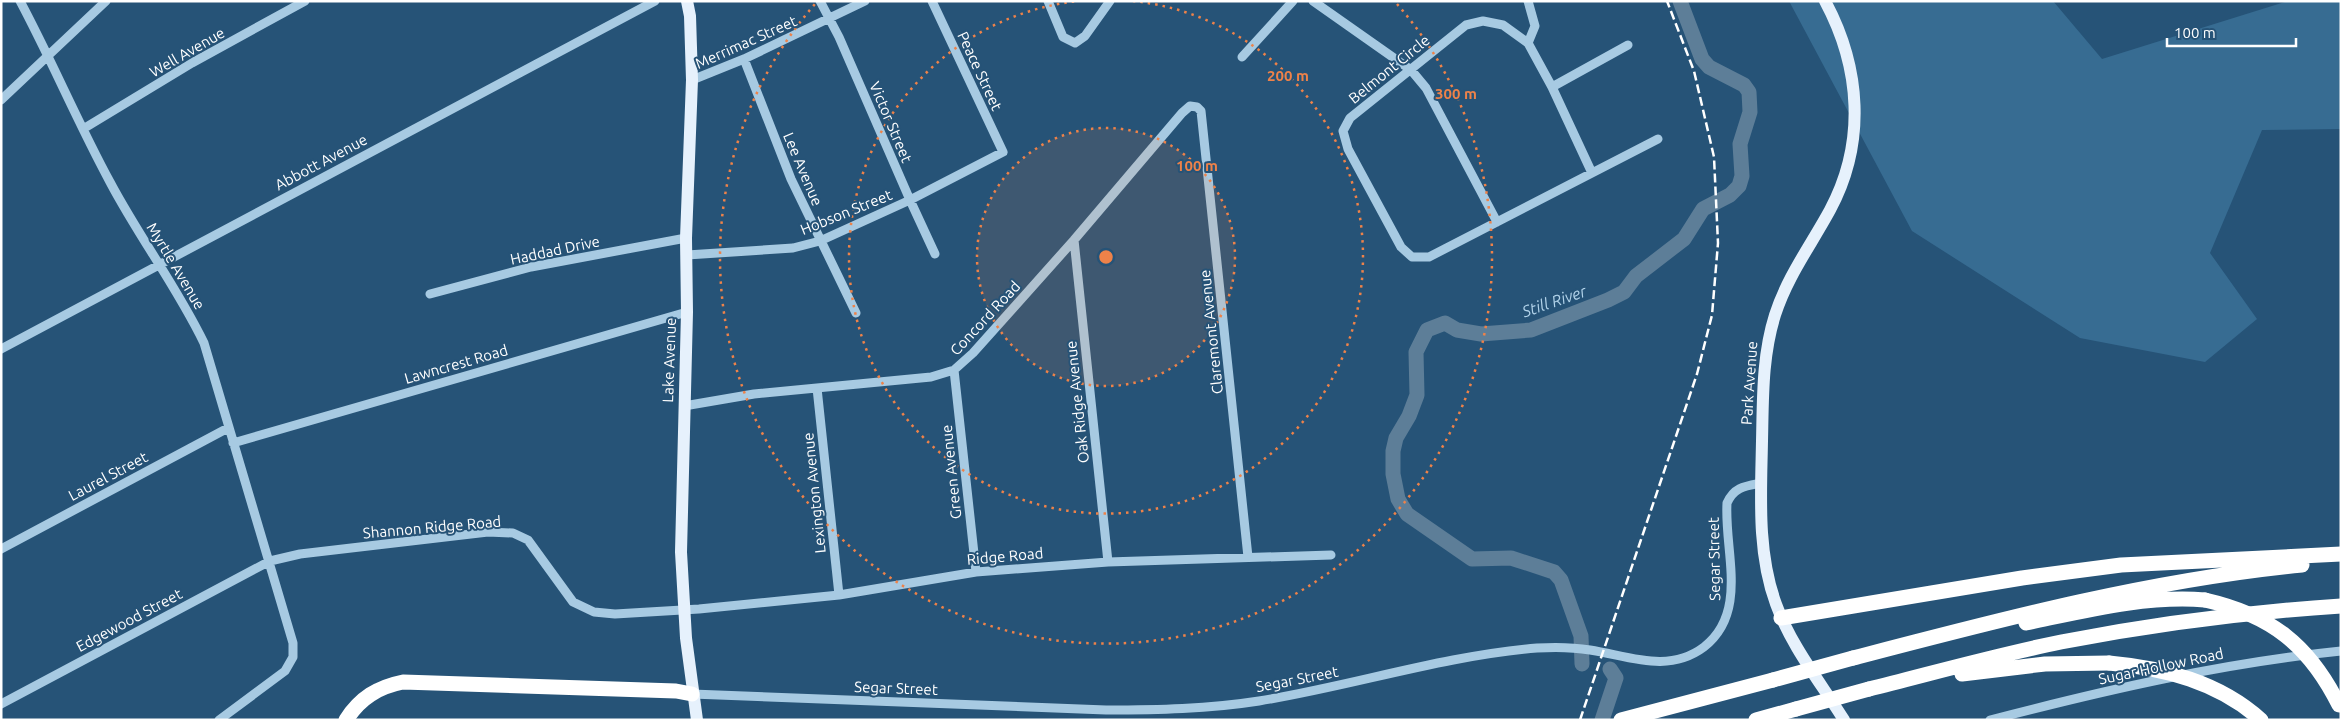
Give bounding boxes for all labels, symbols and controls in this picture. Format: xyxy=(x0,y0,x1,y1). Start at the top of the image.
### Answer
street label: Merrimac Street xyxy=(693,12,799,72)
scale bar xyxy=(2167,15,2296,47)
street label: Well Avenue xyxy=(146,24,228,80)
text: 100 m xyxy=(2174,24,2216,41)
street label: Peace Street xyxy=(954,29,1006,113)
street label: Belmont Circle xyxy=(1345,31,1433,107)
text: 200 m xyxy=(1267,67,1309,84)
street label: Victor Street xyxy=(866,79,916,165)
text: 300 m xyxy=(1435,85,1477,102)
street label: Lee Avenue xyxy=(780,130,826,208)
street label: Abbott Avenue xyxy=(272,131,370,193)
text: 100 m xyxy=(1176,157,1218,174)
street label: Hobson Street xyxy=(798,186,894,238)
street label: Myrtle Avenue xyxy=(143,220,209,312)
street label: Haddad Drive xyxy=(509,232,601,268)
centre of rings xyxy=(1097,248,1115,266)
street label: Claremont Avenue xyxy=(1196,269,1226,395)
street label: Concord Road xyxy=(946,278,1024,358)
water label: Still River xyxy=(1519,281,1589,321)
street label: Lake Avenue xyxy=(659,317,679,403)
street label: Oak Ridge Avenue xyxy=(1062,340,1092,464)
street label: Lawncrest Road xyxy=(402,341,510,387)
street label: Park Avenue xyxy=(1738,341,1760,425)
street label: Green Avenue xyxy=(938,424,964,520)
street label: Lexington Avenue xyxy=(799,432,829,554)
street label: Laurel Street xyxy=(66,448,151,504)
street label: Shannon Ridge Road xyxy=(362,512,502,542)
street label: Segar Street xyxy=(1705,517,1723,601)
street label: Ridge Road xyxy=(966,544,1044,568)
street label: Edgewood Street xyxy=(73,585,185,655)
street label: Sugar Hollow Road xyxy=(2097,644,2225,688)
street label: Segar Street xyxy=(1254,663,1340,695)
street label: Segar Street xyxy=(854,678,938,698)

